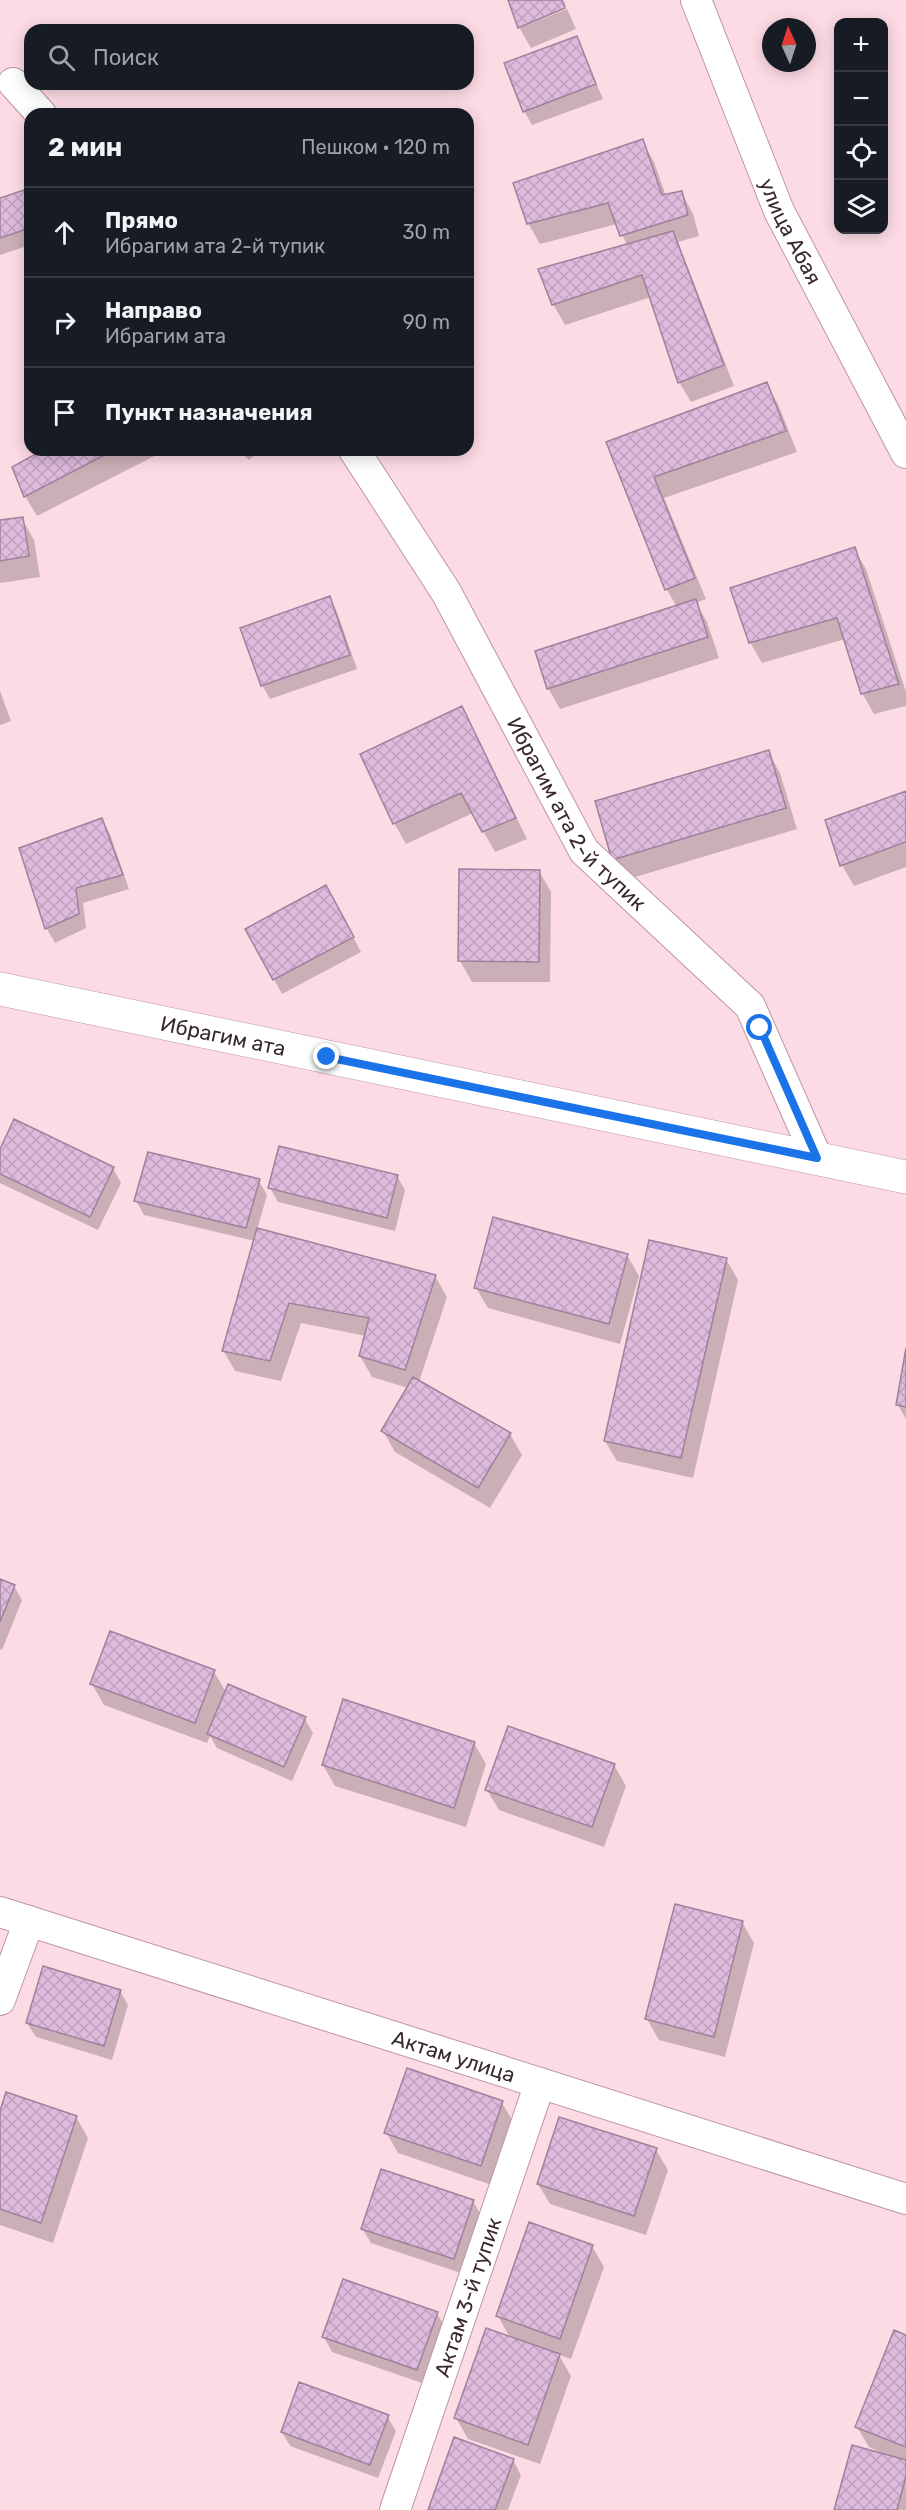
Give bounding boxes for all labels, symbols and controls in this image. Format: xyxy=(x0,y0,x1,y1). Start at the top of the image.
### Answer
north arrow xyxy=(762,18,816,72)
map controls xyxy=(834,18,888,234)
button: + xyxy=(834,18,888,72)
search box xyxy=(24,24,474,90)
icon: search xyxy=(45,41,78,74)
text: Поиск xyxy=(93,44,159,71)
button: − xyxy=(834,72,888,126)
button: locate xyxy=(834,126,888,180)
text: 2 мин xyxy=(48,132,122,163)
text: Пешком · 120 m xyxy=(301,135,450,159)
street label: улица Абая xyxy=(755,175,828,288)
button: layers xyxy=(834,180,888,234)
text: Прямо xyxy=(105,207,178,234)
icon: ahead xyxy=(48,216,81,249)
text: 30 m xyxy=(403,220,450,244)
text: Ибрагим ата 2-й тупик xyxy=(105,234,325,258)
text: Направо xyxy=(105,297,202,324)
icon: right xyxy=(48,306,81,339)
text: 90 m xyxy=(403,310,450,334)
text: Ибрагим ата xyxy=(105,324,226,348)
icon: arrive xyxy=(48,396,81,429)
text: Пункт назначения xyxy=(105,399,313,426)
street label: Ибрагим ата 2-й тупик xyxy=(502,713,652,915)
street label: Ибрагим ата xyxy=(158,1010,288,1060)
route start xyxy=(746,1014,772,1040)
route end xyxy=(313,1043,339,1069)
street label: Актам улица xyxy=(389,2025,518,2087)
street label: Актам 3-й тупик xyxy=(429,2214,506,2380)

